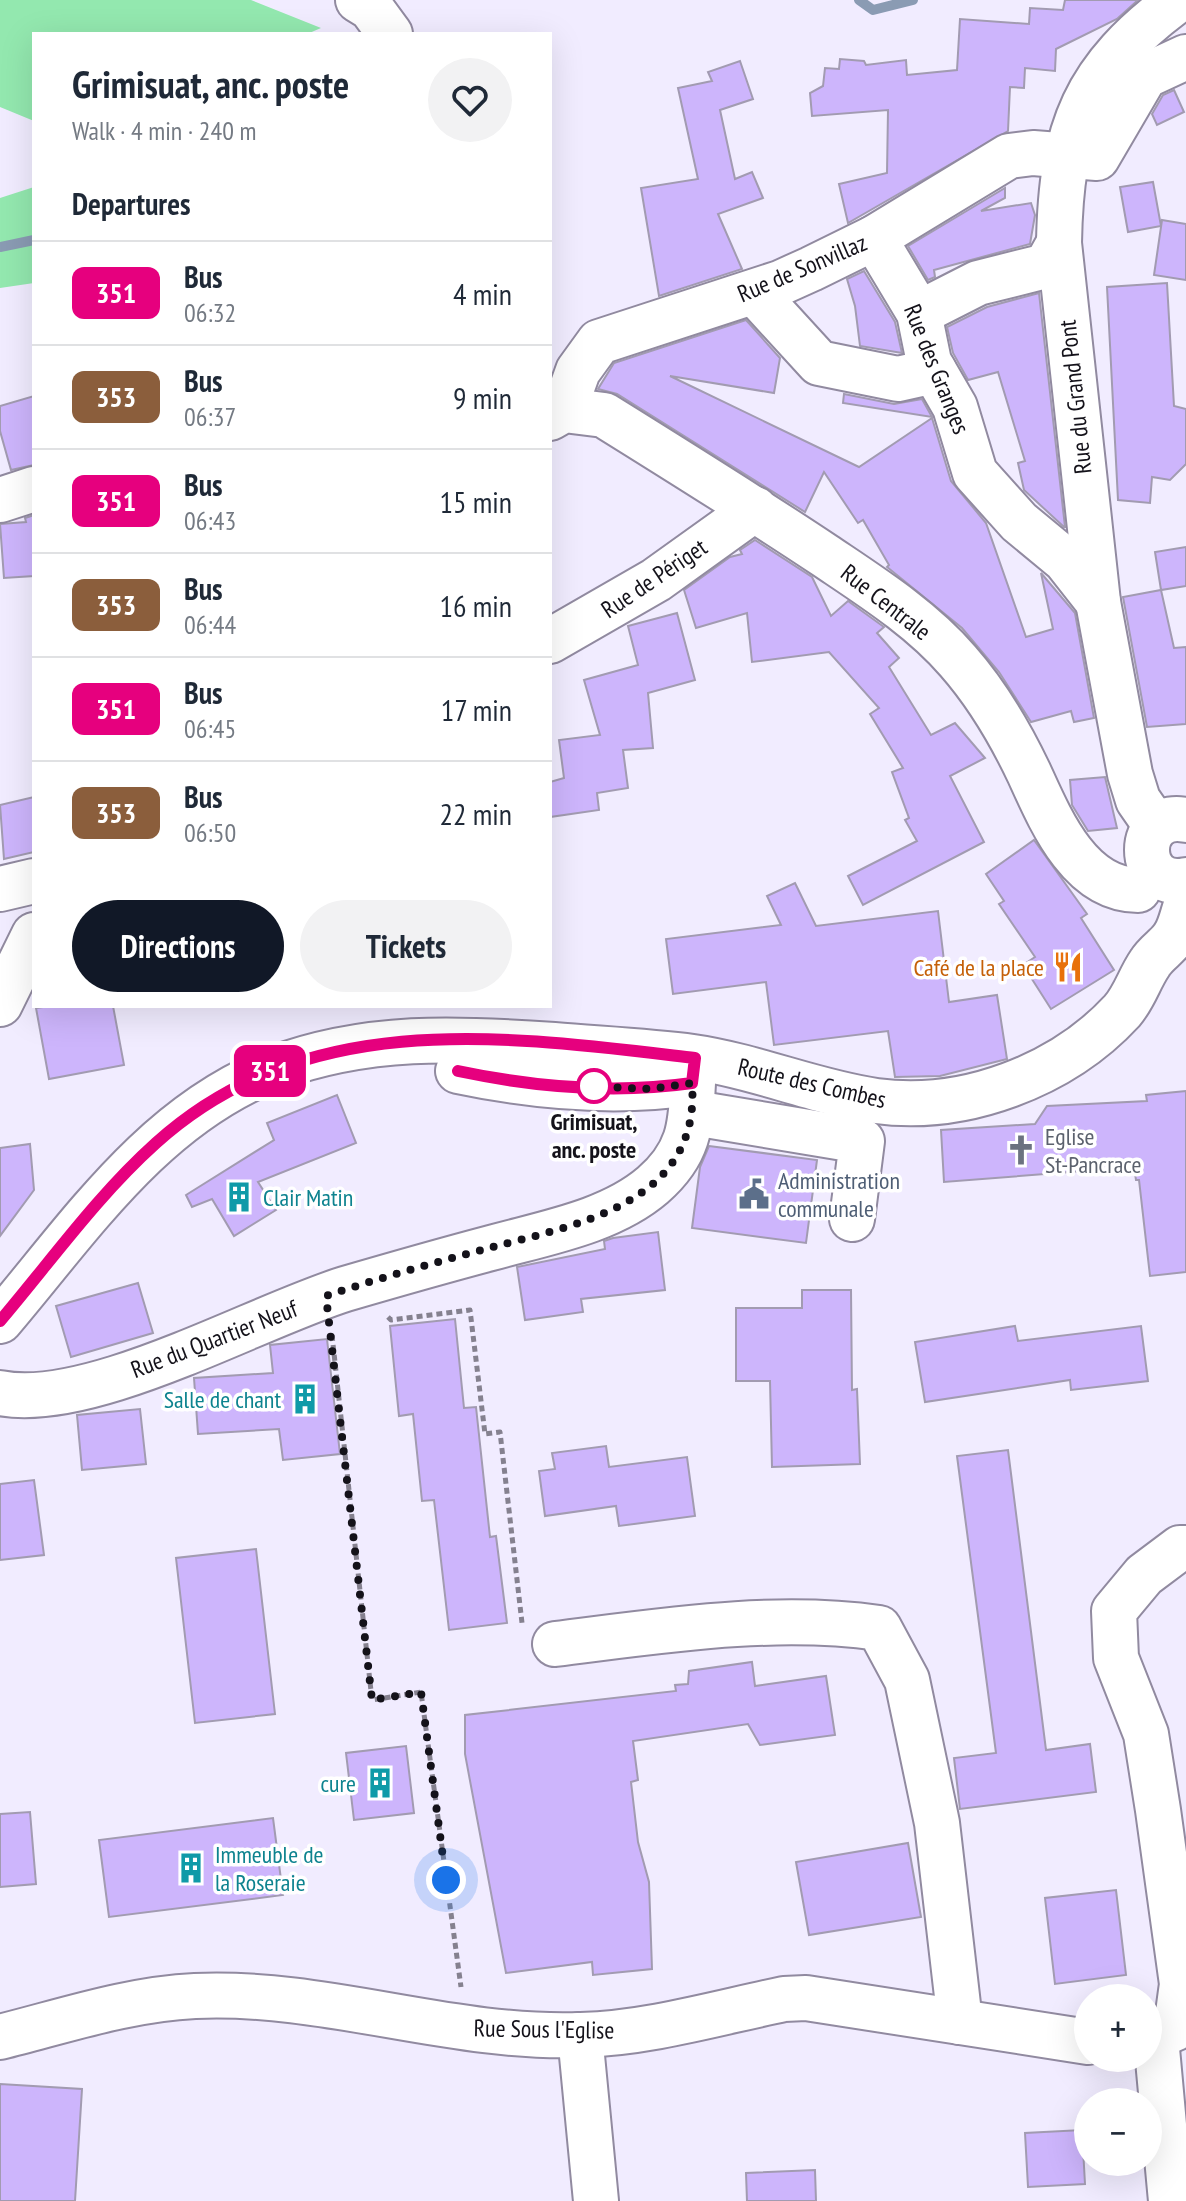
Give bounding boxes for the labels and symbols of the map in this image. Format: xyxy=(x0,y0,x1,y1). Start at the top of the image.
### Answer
street label: Rue de Sonvillaz xyxy=(733,227,871,309)
street label: Rue des Granges xyxy=(897,300,977,438)
street label: Rue du Grand Pont xyxy=(1051,318,1098,475)
street label: Rue de Périget xyxy=(595,531,713,625)
street label: Rue Centrale xyxy=(835,557,937,647)
restaurant icon: Café de la place xyxy=(1051,950,1085,984)
place label: Café de la place xyxy=(913,952,1044,983)
line badge: 351 xyxy=(224,1045,316,1097)
street label: Route des Combes xyxy=(735,1051,889,1115)
marker: Grimisuat, anc. poste xyxy=(577,1069,611,1103)
place label: Grimisuat, anc. poste xyxy=(551,1106,637,1165)
place label: Eglise St-Pancrace xyxy=(1045,1121,1141,1180)
church icon: Eglise St-Pancrace xyxy=(1004,1133,1038,1167)
place label: Administration communale xyxy=(778,1165,900,1224)
public building icon: Administration communale xyxy=(737,1177,771,1211)
building icon: Clair Matin xyxy=(222,1180,256,1214)
place label: Clair Matin xyxy=(263,1182,353,1213)
street label: Rue du Quartier Neuf xyxy=(126,1293,302,1385)
building icon: Salle de chant xyxy=(288,1382,322,1416)
place label: Salle de chant xyxy=(164,1384,281,1415)
building icon: cure xyxy=(363,1766,397,1800)
place label: cure xyxy=(321,1768,356,1799)
place label: Immeuble de la Roseraie xyxy=(215,1839,323,1898)
building icon: Immeuble de la Roseraie xyxy=(174,1851,208,1885)
your location xyxy=(426,1860,466,1900)
street label: Rue Sous l'Eglise xyxy=(473,2012,615,2046)

